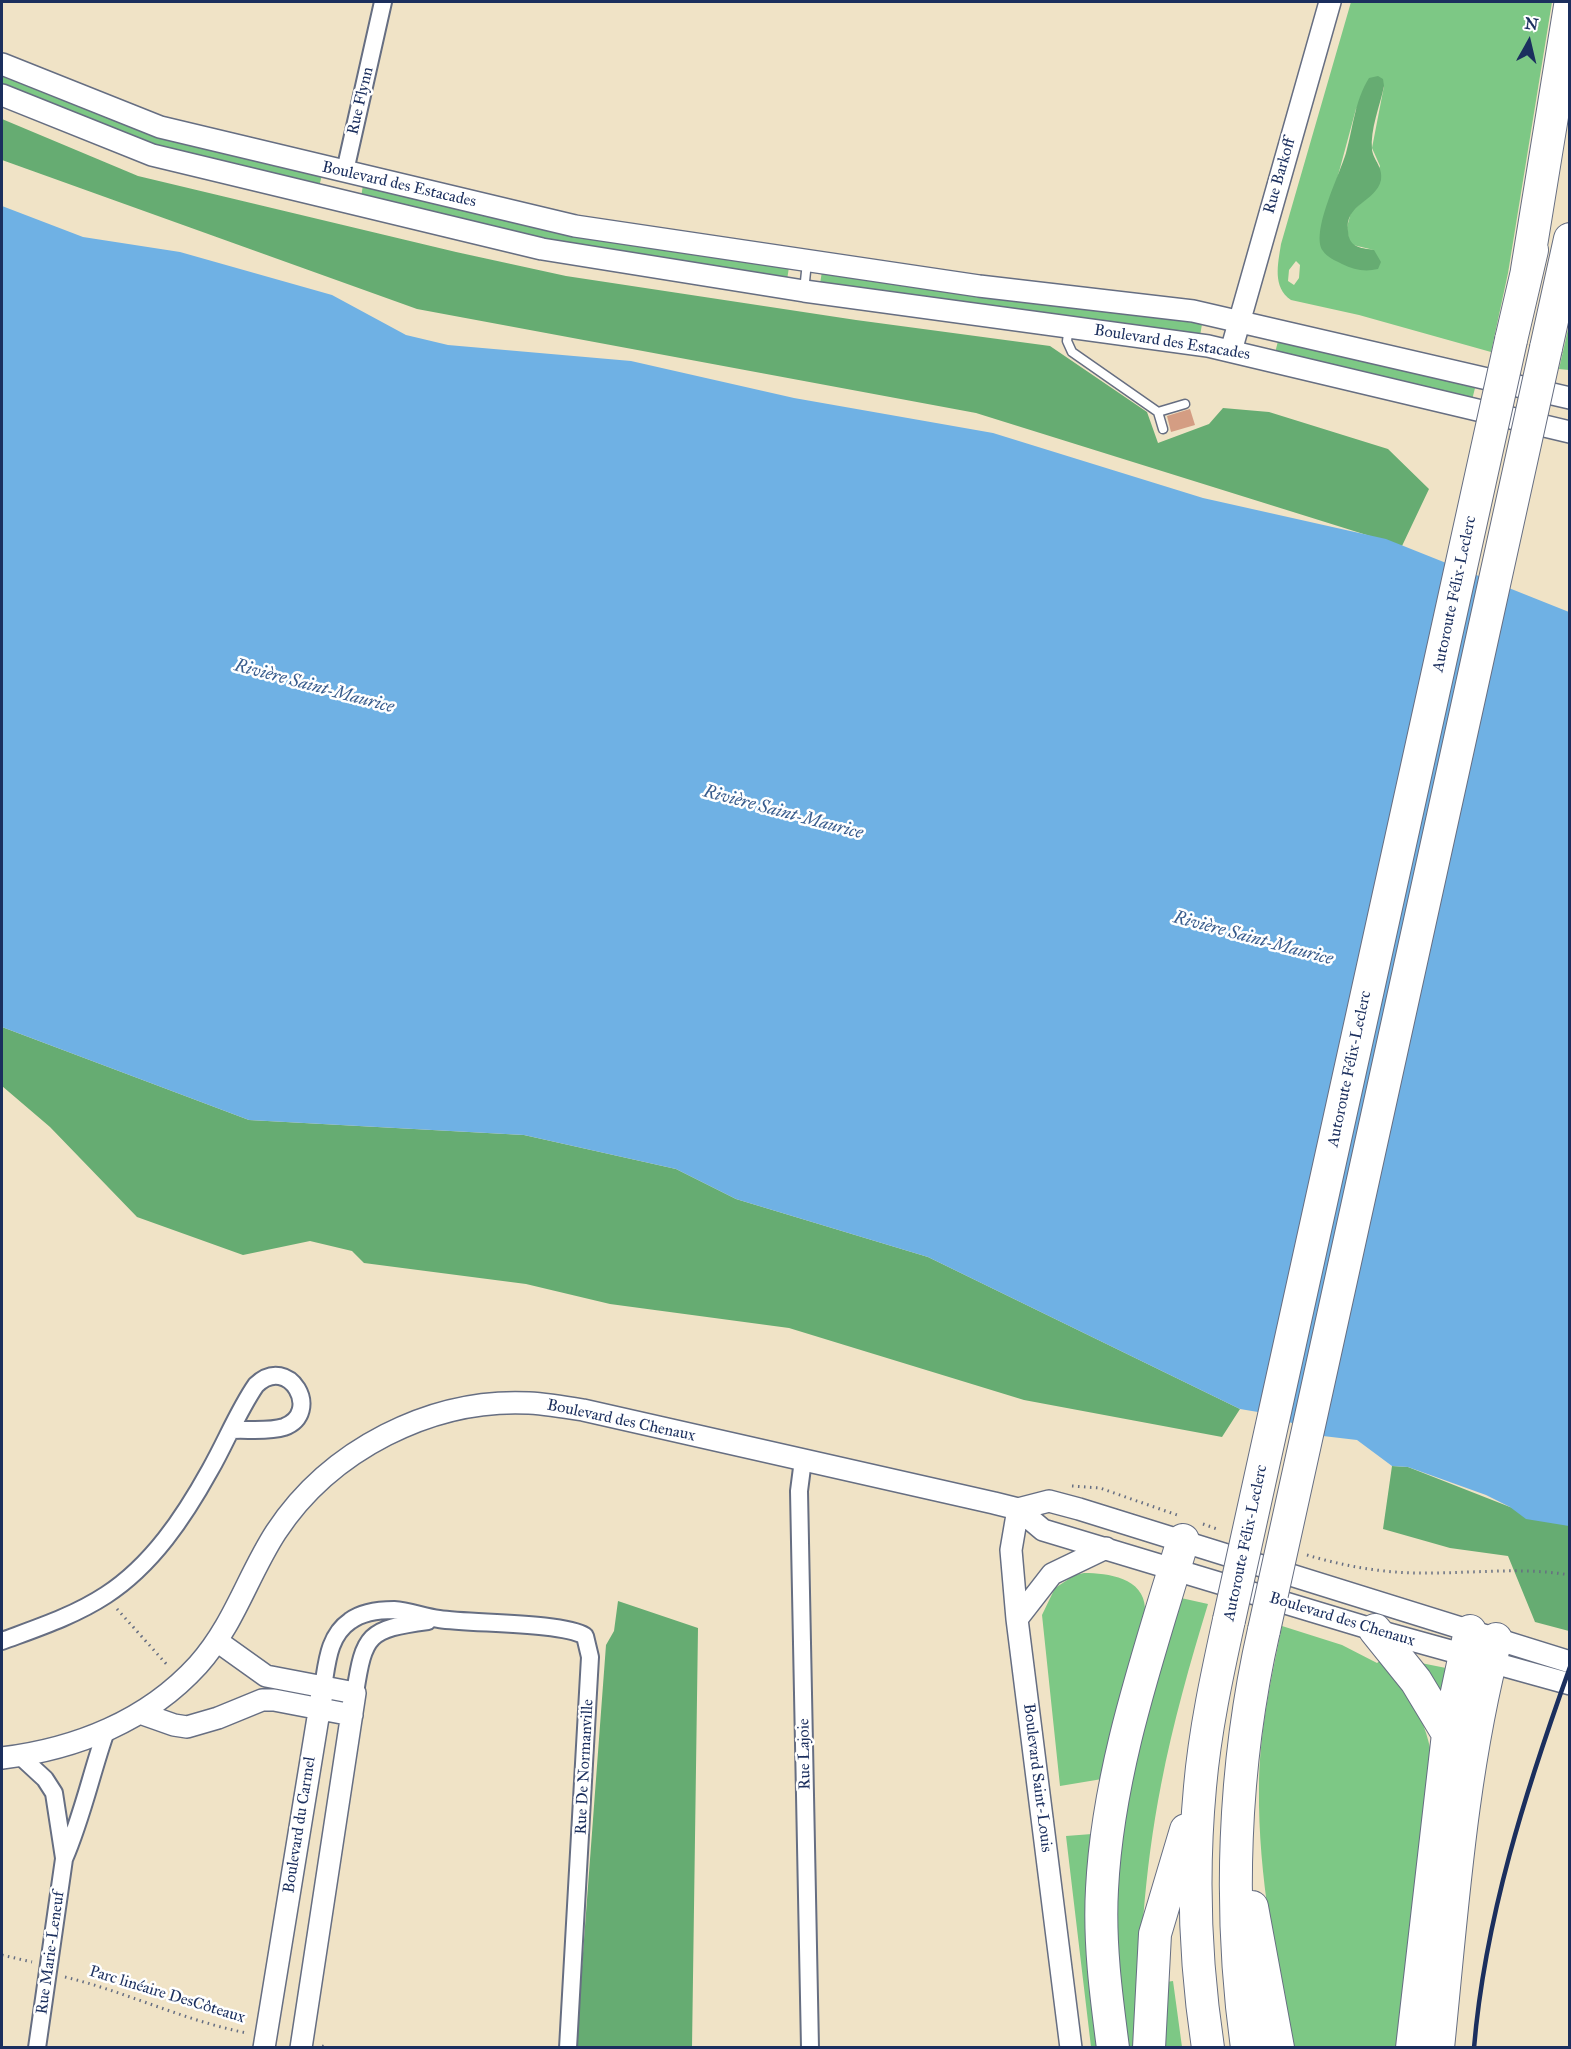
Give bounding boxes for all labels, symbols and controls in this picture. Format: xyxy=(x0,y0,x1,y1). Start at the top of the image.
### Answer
north arrow xyxy=(1499,12,1559,72)
text: N xyxy=(1524,13,1540,34)
street label: Rue Flynn xyxy=(344,65,378,137)
street label: Rue Barkoff xyxy=(1260,136,1300,216)
street label: Boulevard des Estacades xyxy=(320,158,478,212)
street label: Boulevard des Estacades xyxy=(1093,321,1251,365)
street label: Autoroute Félix-Leclerc xyxy=(1429,514,1481,674)
water label: Rivière Saint-Maurice xyxy=(232,655,396,719)
water label: Rivière Saint-Maurice xyxy=(701,781,865,845)
water label: Rivière Saint-Maurice xyxy=(1171,907,1335,971)
street label: Autoroute Félix-Leclerc xyxy=(1324,989,1376,1149)
street label: Boulevard des Chenaux xyxy=(545,1396,697,1446)
street label: Autoroute Félix-Leclerc xyxy=(1220,1463,1272,1623)
street label: Boulevard des Chenaux xyxy=(1267,1589,1417,1651)
street label: Rue De Normanville xyxy=(572,1699,598,1835)
street label: Boulevard Saint-Louis xyxy=(1018,1702,1056,1854)
street label: Rue Lajoie xyxy=(795,1718,815,1790)
street label: Boulevard du Carmel xyxy=(280,1755,320,1895)
street label: Rue Marie-Leneuf xyxy=(33,1890,69,2016)
street label: Parc linéaire DesCôteaux xyxy=(87,1962,247,2028)

